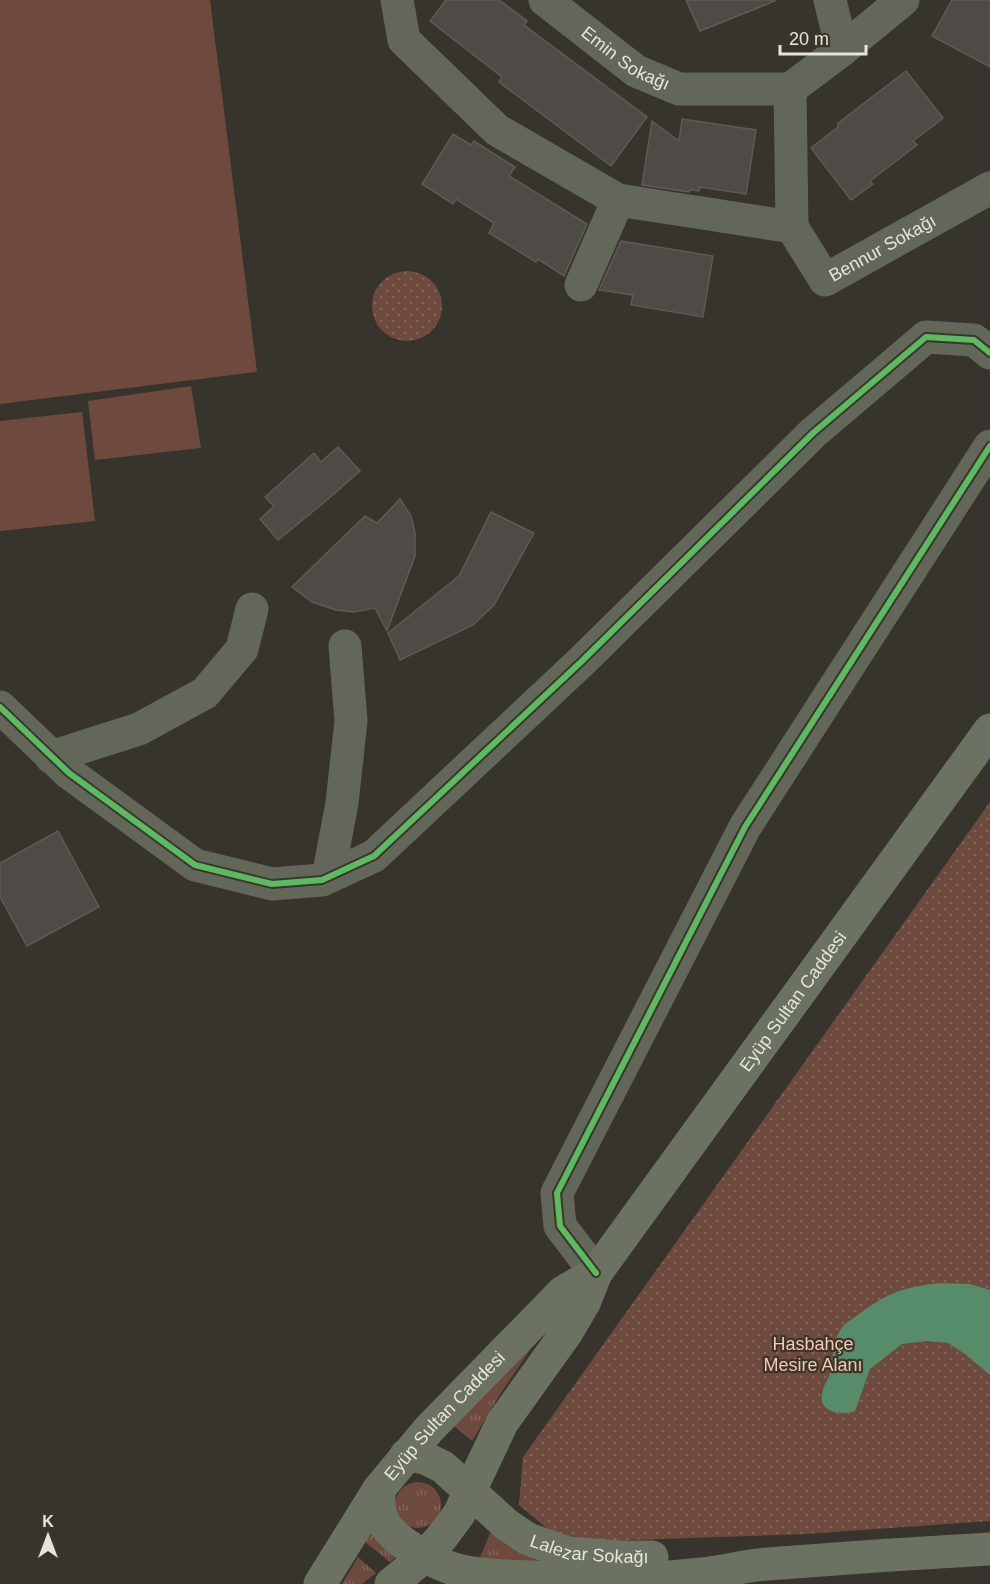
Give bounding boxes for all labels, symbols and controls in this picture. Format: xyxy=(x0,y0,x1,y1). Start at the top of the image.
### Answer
scale bar xyxy=(780,18,866,56)
street label: Emin Sokağı xyxy=(577,22,673,94)
text: 20 m xyxy=(789,29,829,49)
street label: Bennur Sokağı xyxy=(825,210,939,286)
street label: Eyüp Sultan Caddesi xyxy=(736,928,850,1075)
park label: Hasbahçe Mesire Alanı xyxy=(763,1334,863,1375)
street label: Eyüp Sultan Caddesi xyxy=(380,1348,509,1485)
north arrow xyxy=(18,1506,78,1566)
text: K xyxy=(42,1513,54,1530)
street label: Lalezar Sokağı xyxy=(527,1531,649,1567)

